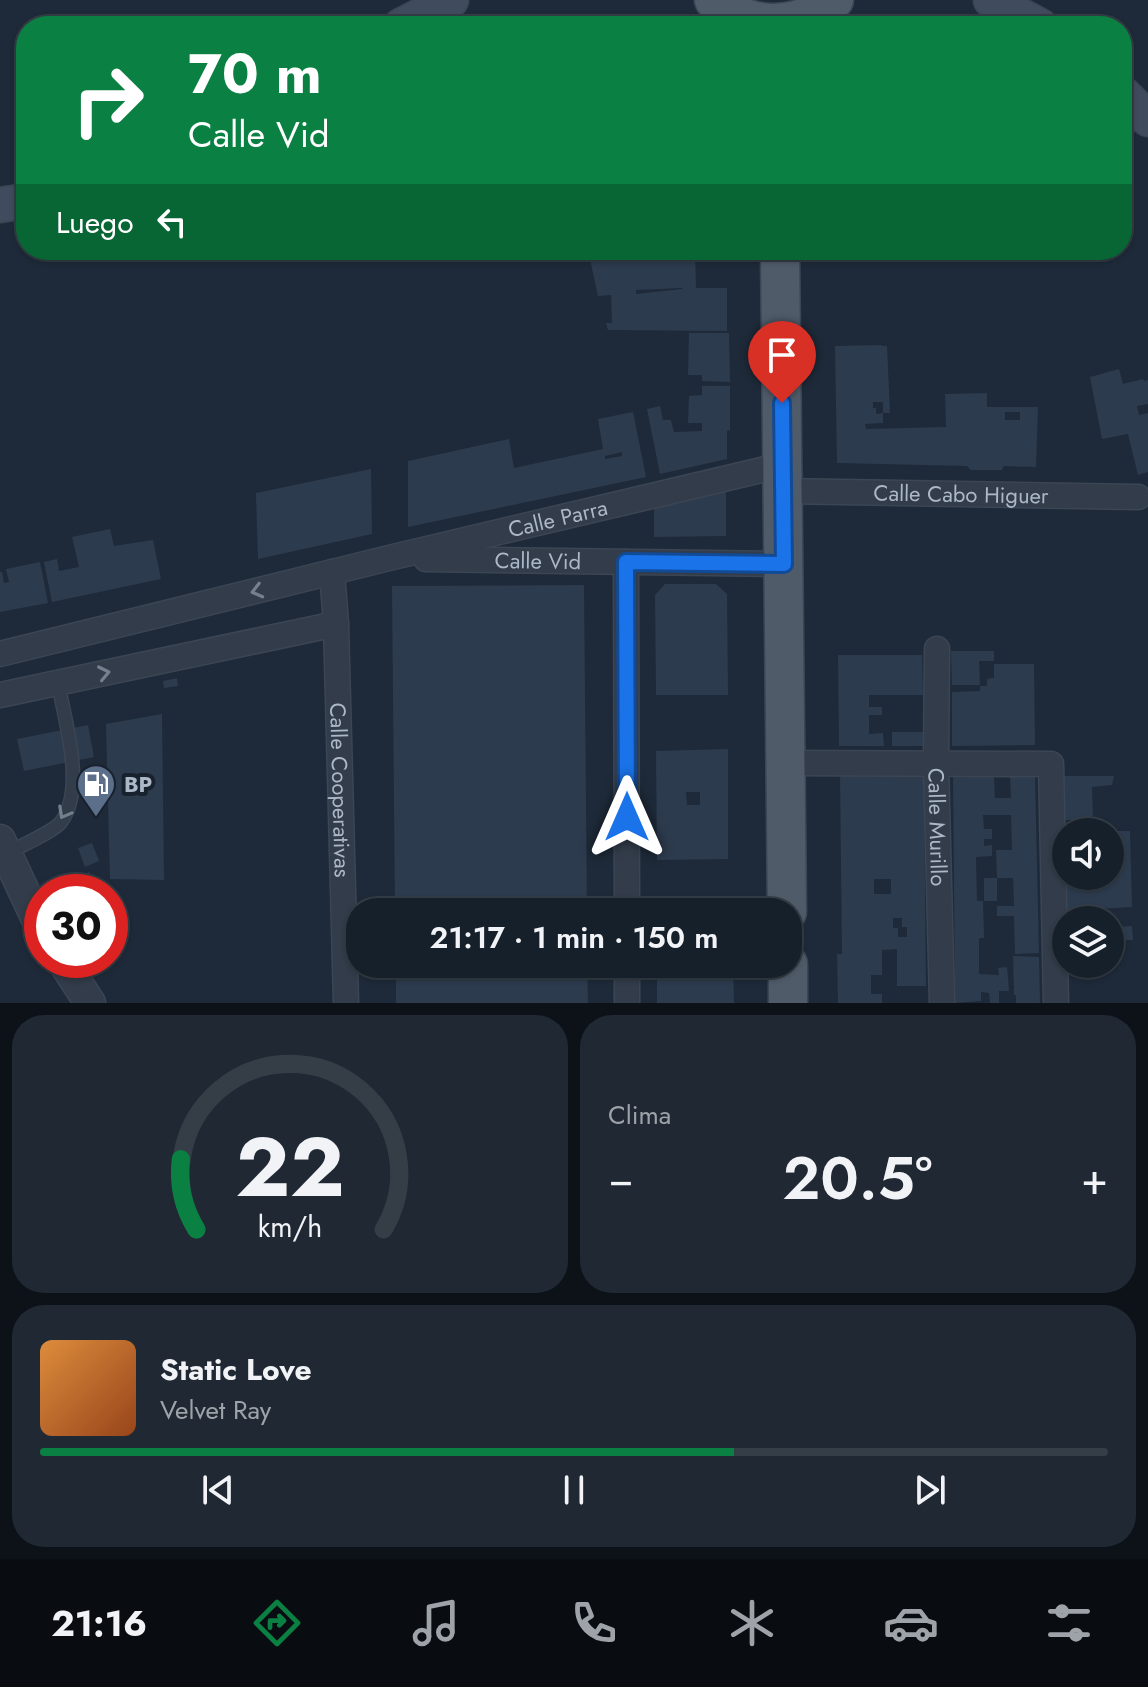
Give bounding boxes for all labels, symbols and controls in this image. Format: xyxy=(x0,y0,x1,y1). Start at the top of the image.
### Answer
text: 70 m xyxy=(188,33,322,114)
icon: right xyxy=(56,48,160,152)
text: Calle Vid xyxy=(188,108,330,160)
icon: left xyxy=(150,200,194,244)
text: Luego xyxy=(56,201,134,244)
pin xyxy=(748,321,816,403)
icon: arrive xyxy=(760,333,804,377)
street label: Calle Cabo Higuer xyxy=(873,477,1049,511)
street label: Calle Parra xyxy=(505,491,611,545)
street label: Calle Vid xyxy=(494,544,581,577)
one-way arrow xyxy=(250,582,264,599)
one-way arrow xyxy=(96,665,110,682)
street label: Calle Cooperativas xyxy=(322,702,359,878)
fuel station icon: BP xyxy=(75,763,117,818)
street label: Calle Murillo xyxy=(920,767,955,887)
place label: BP xyxy=(124,768,152,800)
position arrow xyxy=(585,775,669,859)
one-way arrow xyxy=(59,805,74,819)
map controls xyxy=(1052,818,1124,978)
button: sound xyxy=(1052,818,1124,890)
speed limit sign: 30 xyxy=(24,874,128,978)
button: layers xyxy=(1052,906,1124,978)
text: 21:17 · 1 min · 150 m xyxy=(430,916,718,959)
text: Clima xyxy=(608,1096,671,1134)
text: 22 xyxy=(235,1107,345,1227)
text: 20.5° xyxy=(783,1135,932,1222)
text: − xyxy=(608,1147,634,1211)
text: + xyxy=(1081,1147,1108,1211)
text: km/h xyxy=(258,1206,322,1248)
text: Static Love xyxy=(160,1348,312,1391)
text: Velvet Ray xyxy=(160,1391,271,1429)
icon: previous xyxy=(196,1468,240,1512)
icon: pause xyxy=(552,1468,596,1512)
icon: next xyxy=(908,1468,952,1512)
icon: directions xyxy=(249,1595,305,1651)
icon: music xyxy=(408,1595,464,1651)
icon: phone xyxy=(566,1595,622,1651)
icon: climate xyxy=(724,1595,780,1651)
icon: car xyxy=(883,1595,939,1651)
icon: filters xyxy=(1041,1595,1097,1651)
text: 21:16 xyxy=(51,1597,147,1649)

